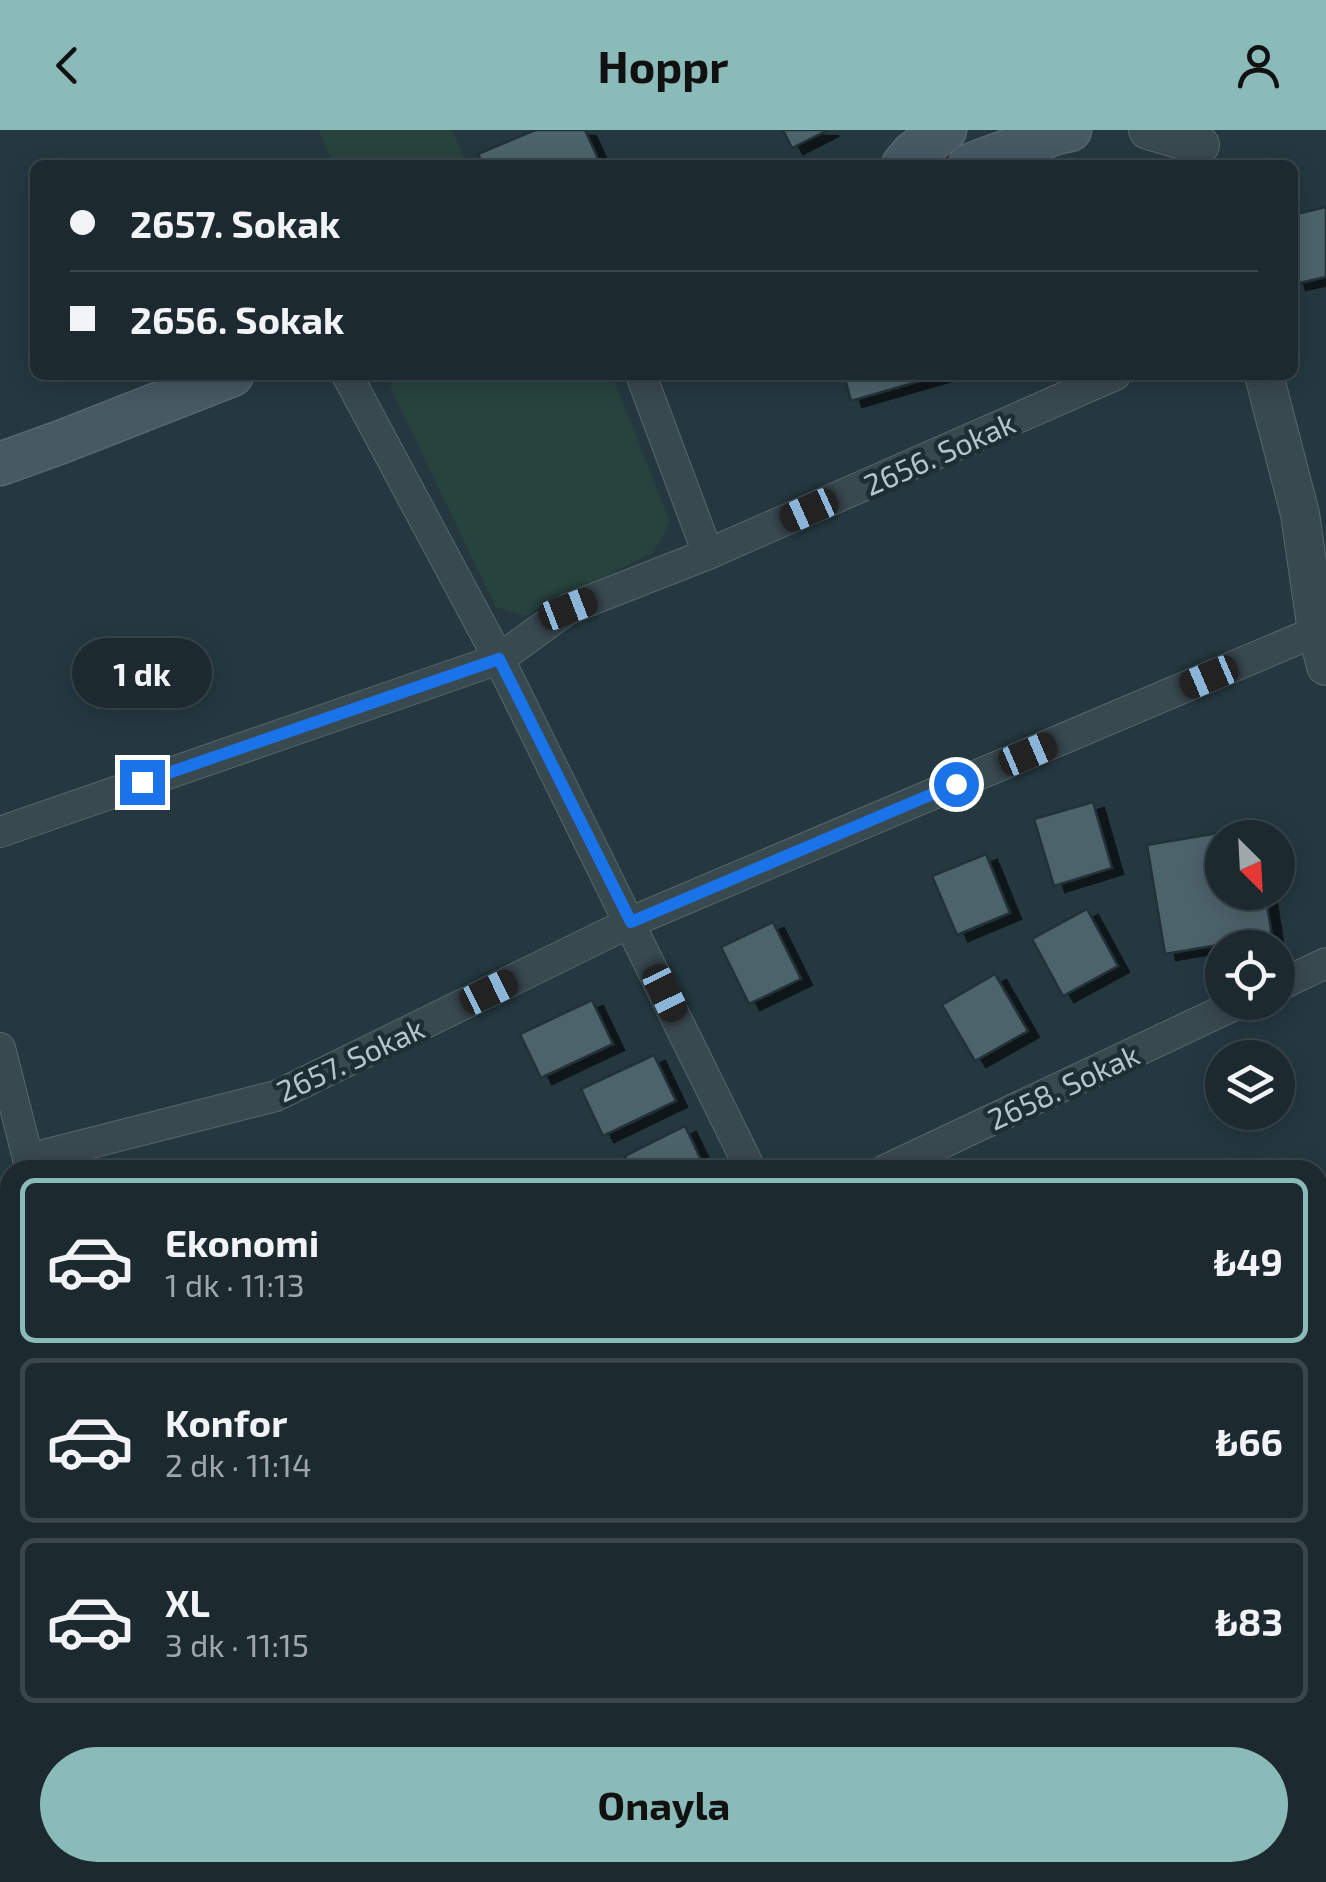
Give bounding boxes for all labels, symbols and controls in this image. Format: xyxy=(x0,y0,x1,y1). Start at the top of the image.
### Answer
icon: back xyxy=(40,38,95,93)
text: Hoppr xyxy=(598,38,728,92)
icon: person xyxy=(1231,38,1286,93)
text: 2657. Sokak xyxy=(130,200,340,246)
text: 2656. Sokak xyxy=(130,296,344,342)
street label: 2656. Sokak xyxy=(858,404,1020,502)
car xyxy=(775,484,843,536)
car xyxy=(535,584,601,634)
callout: 1 dk xyxy=(72,637,212,707)
car xyxy=(1176,651,1242,703)
text: 1 dk xyxy=(113,654,171,692)
car xyxy=(995,728,1061,780)
route end xyxy=(120,760,165,805)
route start xyxy=(934,762,979,807)
north arrow xyxy=(1205,820,1295,910)
map controls xyxy=(1205,820,1295,1130)
button: locate xyxy=(1205,930,1295,1020)
car xyxy=(638,959,692,1027)
car xyxy=(455,965,523,1019)
street label: 2657. Sokak xyxy=(271,1009,429,1109)
street label: 2658. Sokak xyxy=(982,1035,1144,1137)
button: layers xyxy=(1205,1040,1295,1130)
icon: car xyxy=(45,1216,135,1306)
text: Ekonomi xyxy=(165,1219,319,1265)
text: ₺49 xyxy=(1214,1238,1283,1284)
text: 1 dk · 11:13 xyxy=(165,1265,305,1303)
icon: car xyxy=(45,1396,135,1486)
text: Konfor xyxy=(165,1399,287,1445)
text: ₺66 xyxy=(1216,1418,1283,1464)
text: 2 dk · 11:14 xyxy=(165,1445,312,1483)
icon: car xyxy=(45,1576,135,1666)
text: XL xyxy=(165,1579,210,1625)
text: ₺83 xyxy=(1215,1598,1283,1644)
text: 3 dk · 11:15 xyxy=(165,1625,309,1663)
button: Onayla xyxy=(40,1747,1288,1862)

